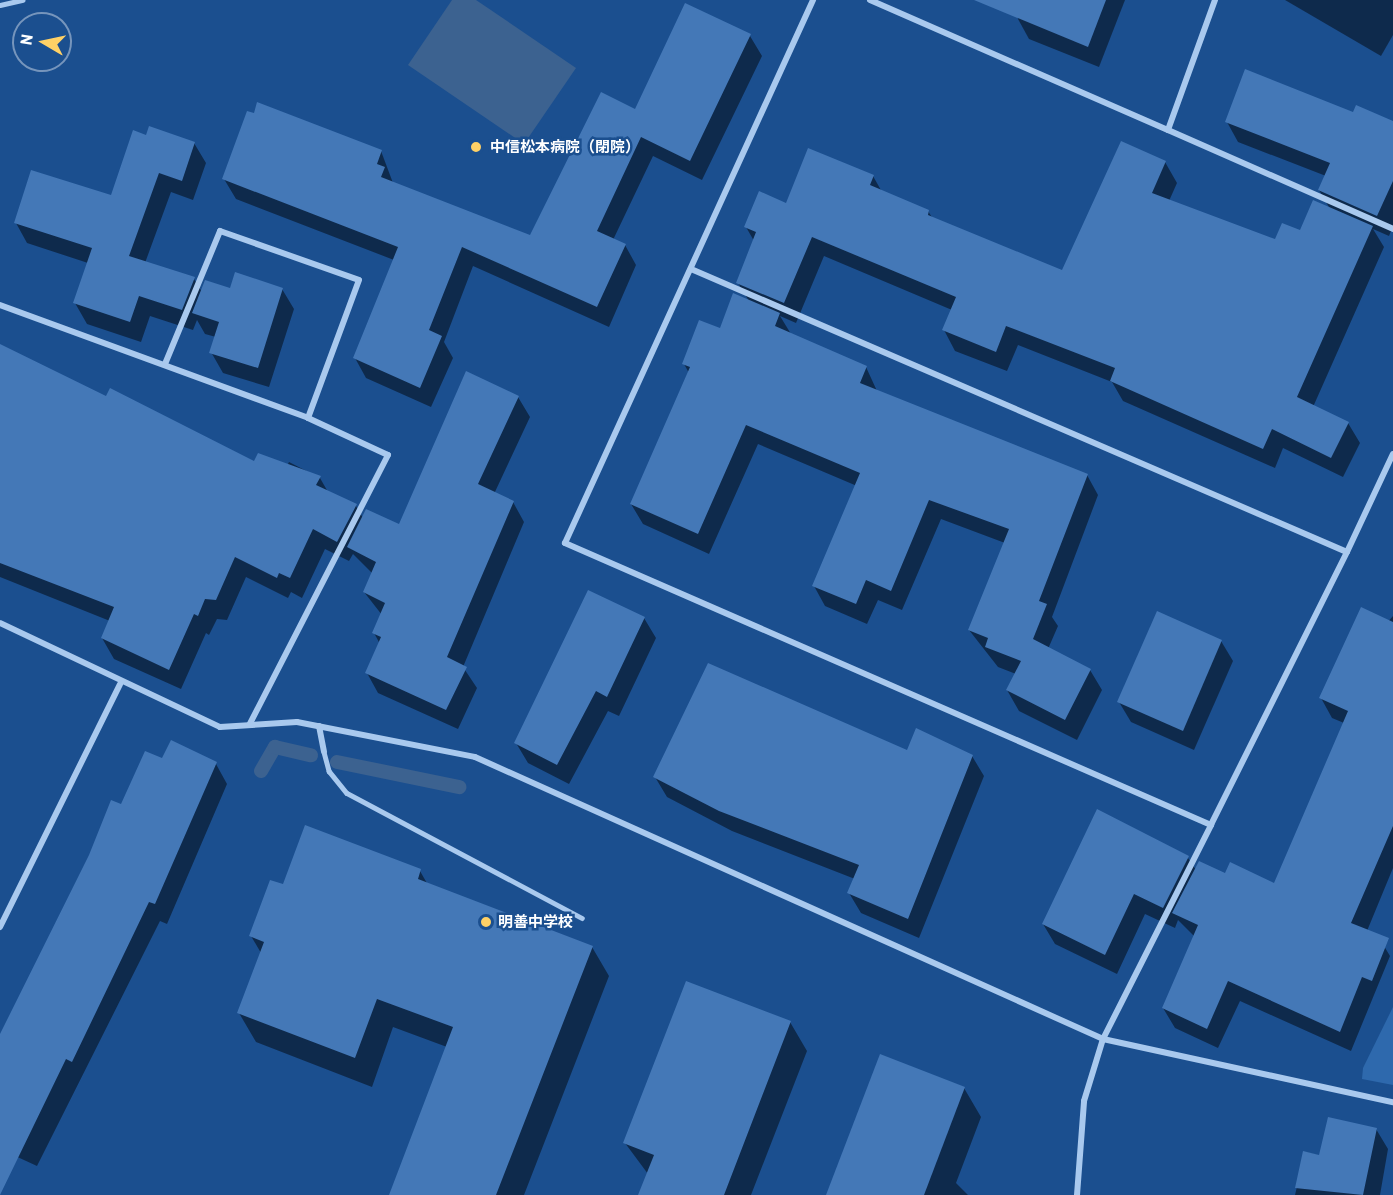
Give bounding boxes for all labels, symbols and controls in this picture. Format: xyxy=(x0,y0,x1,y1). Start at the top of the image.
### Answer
north arrow xyxy=(12,12,72,72)
text: N xyxy=(15,33,36,46)
marker: 中信松本病院（閉院） xyxy=(467,138,485,156)
place label: 中信松本病院（閉院） xyxy=(490,138,640,156)
place label: 明善中学校 xyxy=(498,913,573,931)
marker: 明善中学校 xyxy=(479,915,493,929)

